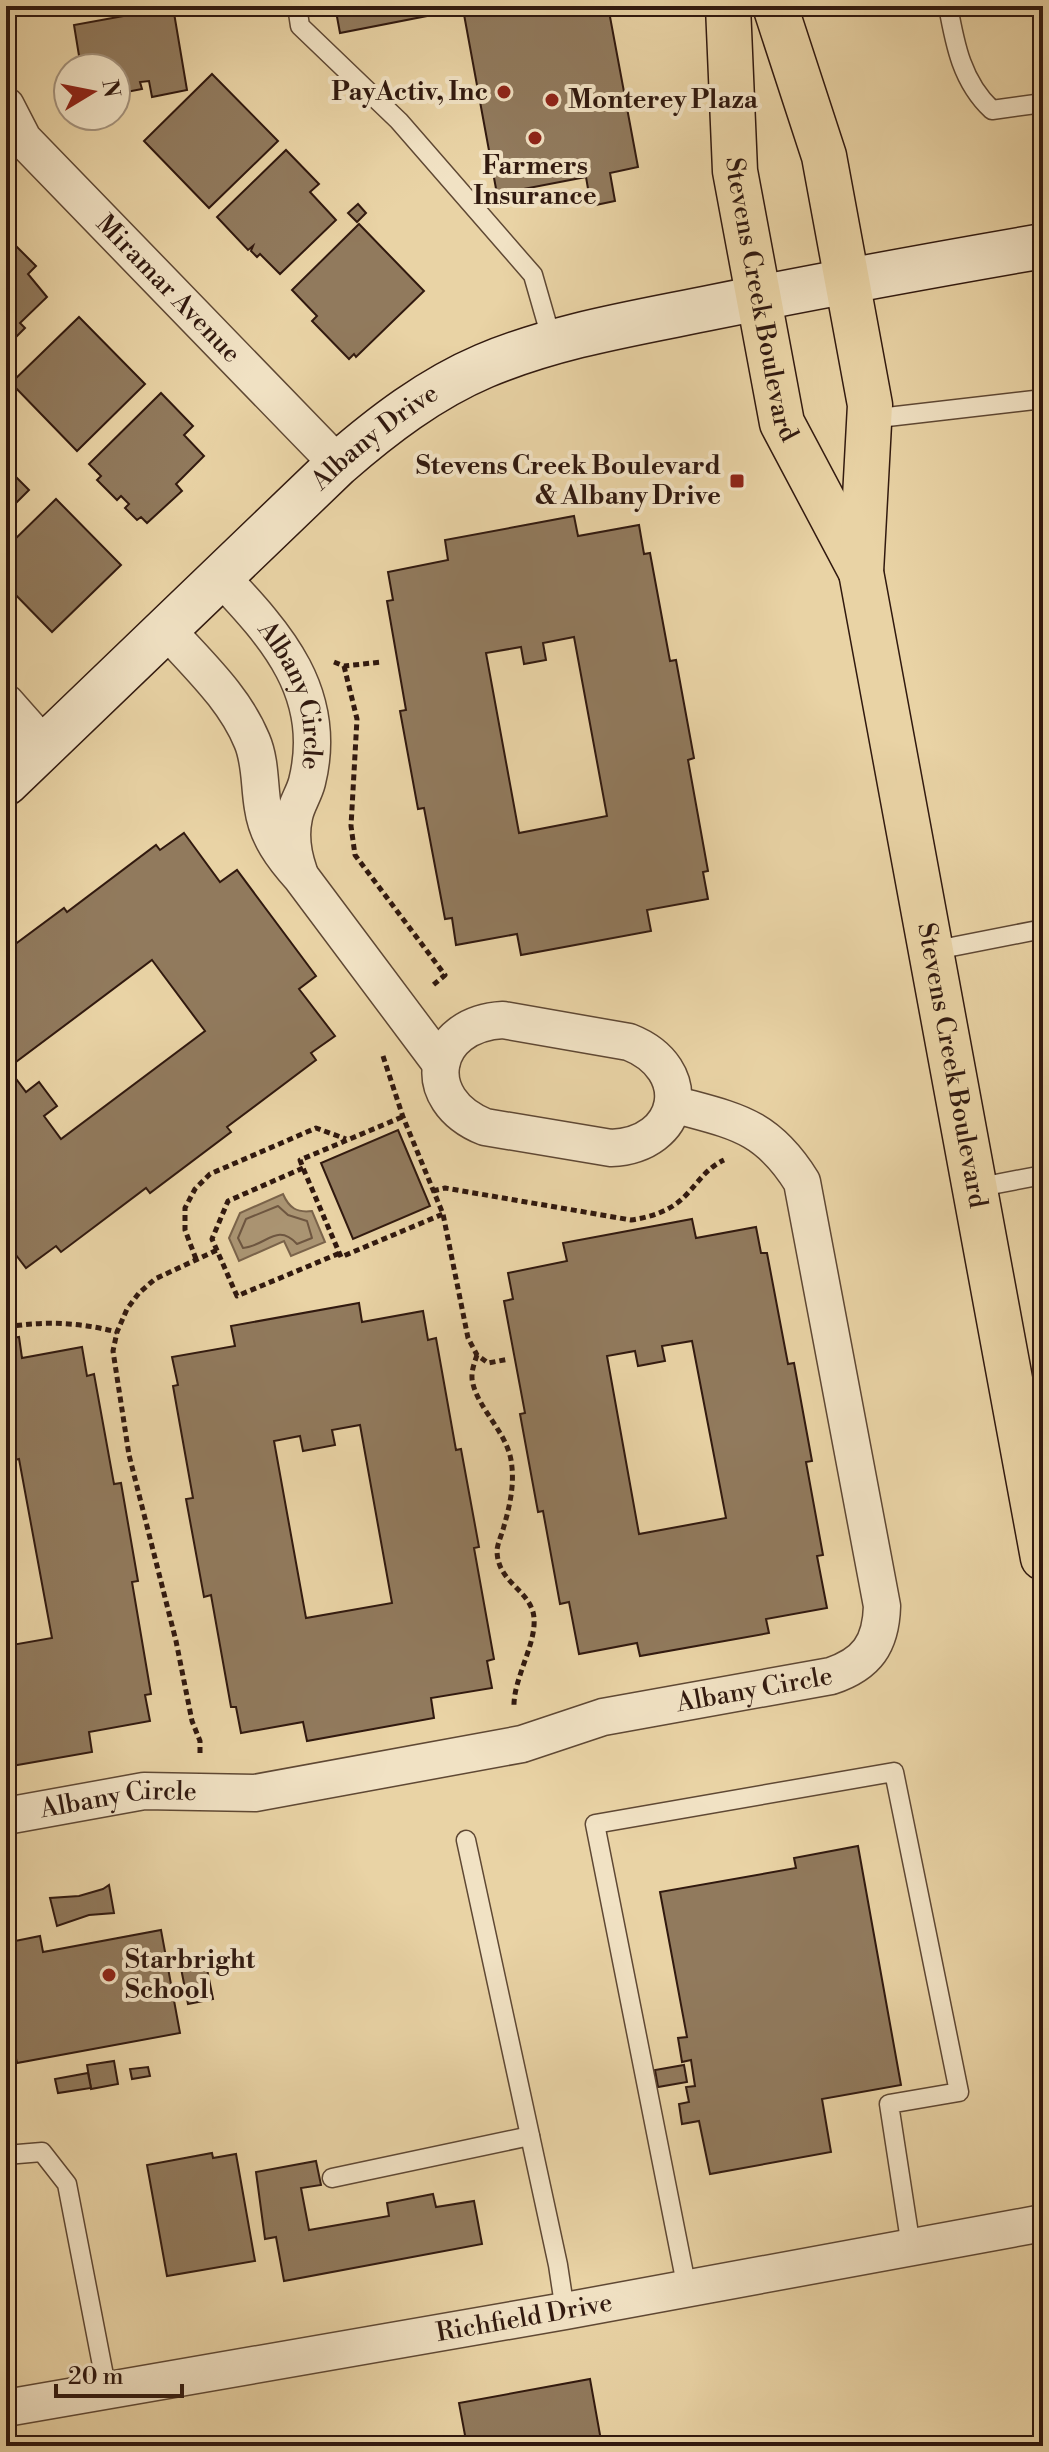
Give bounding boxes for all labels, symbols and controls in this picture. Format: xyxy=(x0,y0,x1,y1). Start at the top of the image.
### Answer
north arrow xyxy=(52,52,132,132)
place label: PayActiv, Inc xyxy=(331,76,488,108)
text: N xyxy=(95,78,125,100)
marker: PayActiv, Inc xyxy=(495,83,513,101)
place label: Monterey Plaza xyxy=(568,84,759,116)
marker: Monterey Plaza xyxy=(543,91,561,109)
marker: Farmers Insurance xyxy=(526,129,544,147)
place label: Farmers Insurance xyxy=(473,150,597,212)
street label: Stevens Creek Boulevard xyxy=(718,157,805,448)
street label: Miramar Avenue xyxy=(89,208,247,370)
street label: Albany Drive xyxy=(304,377,444,498)
place label: Stevens Creek Boulevard & Albany Drive xyxy=(416,450,721,512)
marker: Stevens Creek Boulevard & Albany Drive xyxy=(728,472,746,490)
street label: Albany Circle xyxy=(250,614,328,772)
street label: Stevens Creek Boulevard xyxy=(910,920,994,1211)
street label: Albany Circle xyxy=(673,1660,835,1720)
street label: Albany Circle xyxy=(37,1775,197,1826)
place label: Starbright School xyxy=(125,1944,256,2006)
marker: Starbright School xyxy=(100,1966,118,1984)
street label: Richfield Drive xyxy=(434,2287,615,2349)
scale bar xyxy=(56,2348,182,2398)
text: 20 m xyxy=(68,2362,124,2392)

